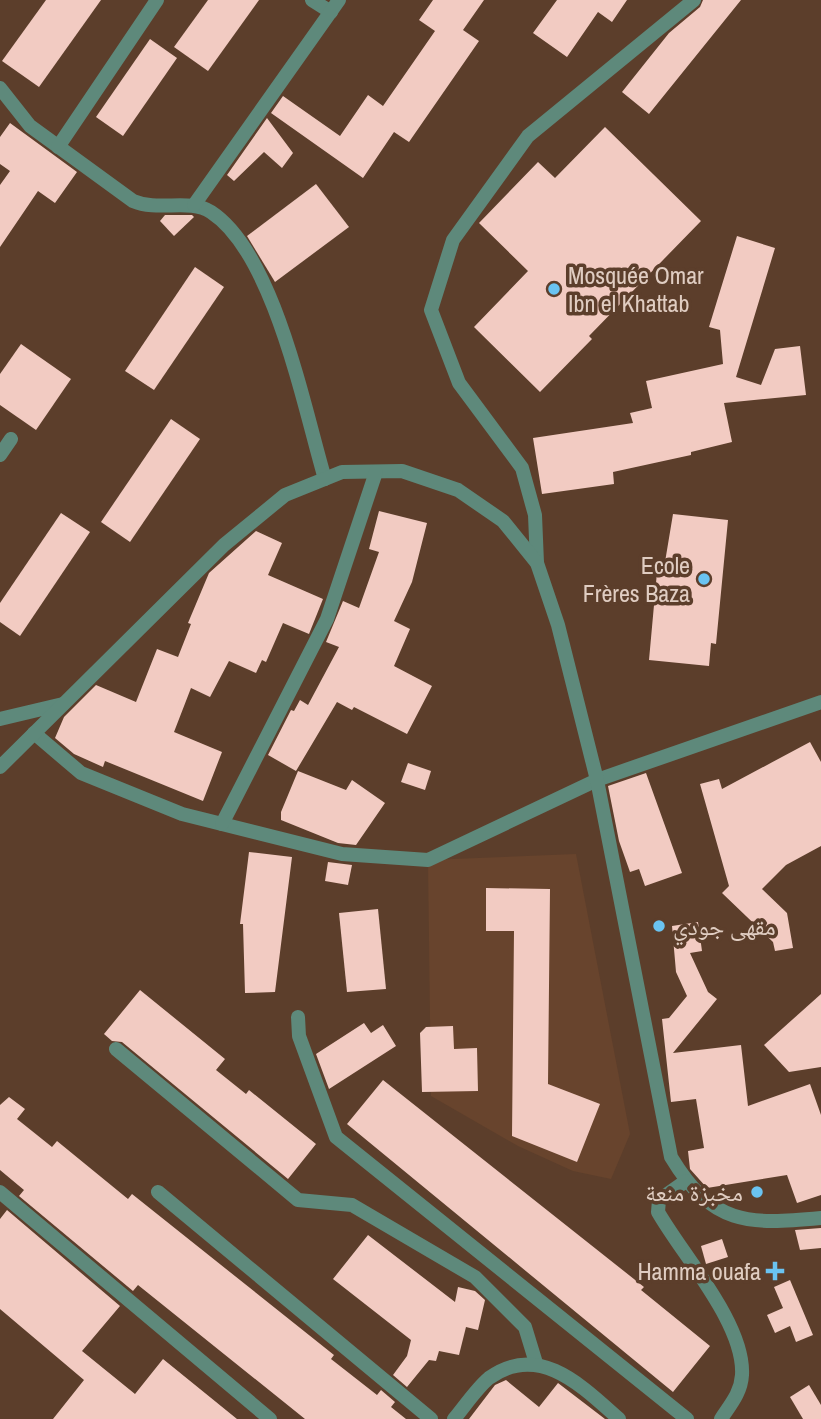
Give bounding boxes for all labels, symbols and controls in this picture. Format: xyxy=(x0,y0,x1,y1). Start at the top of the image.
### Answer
place label: Mosquée Omar Ibn el Khattab xyxy=(568,259,704,319)
marker: Mosquée Omar Ibn el Khattab xyxy=(546,281,562,297)
place label: Ecole Frères Baza xyxy=(583,549,690,609)
marker: Ecole Frères Baza xyxy=(696,571,712,587)
place label: مقهى جودي xyxy=(673,910,776,946)
marker: مقهى جودي xyxy=(651,918,667,934)
place label: مخبزة منعة xyxy=(645,1176,743,1208)
marker: مخبزة منعة xyxy=(749,1184,765,1200)
place label: Hamma ouafa xyxy=(637,1255,761,1287)
marker: Hamma ouafa xyxy=(767,1263,783,1279)

